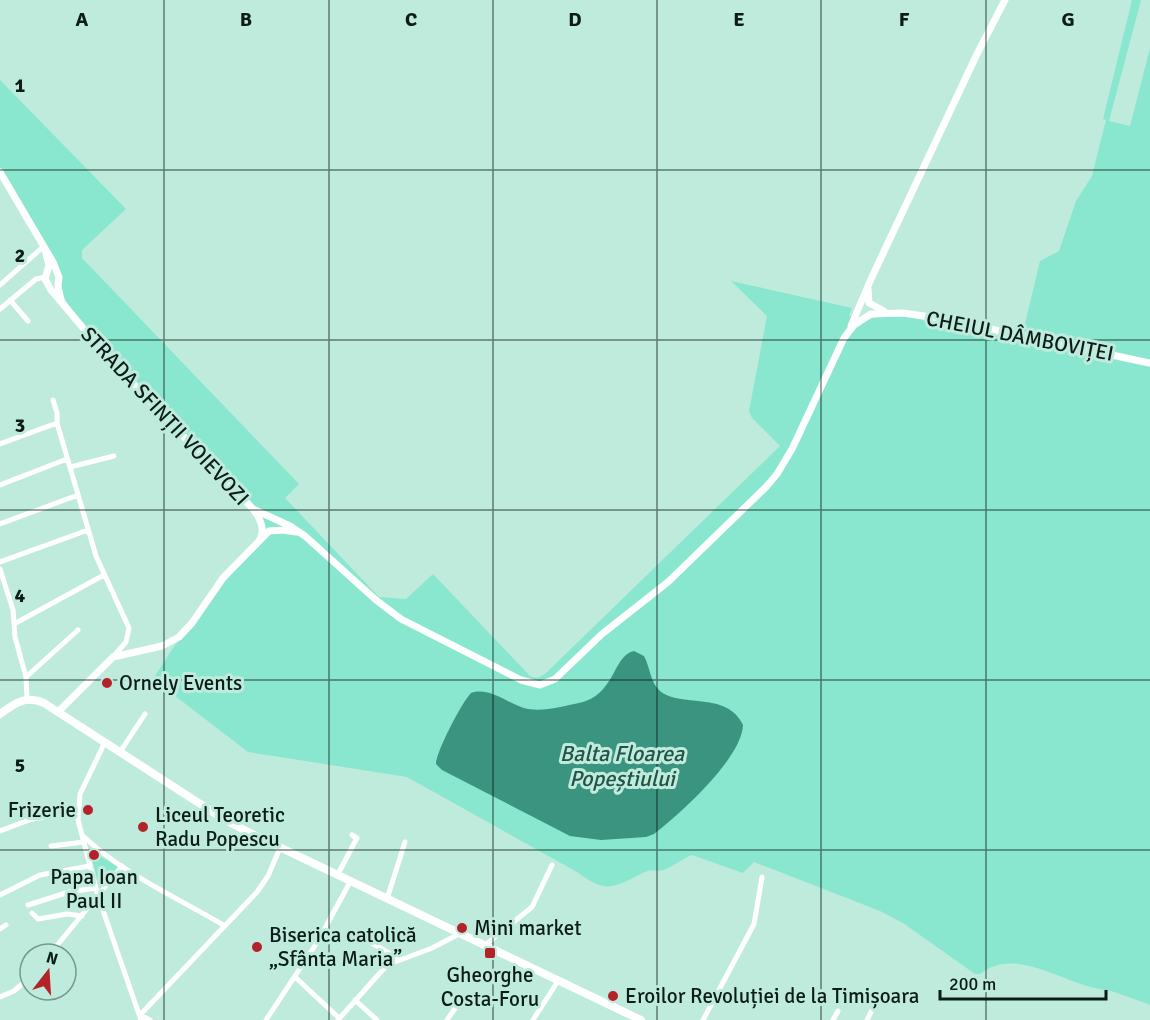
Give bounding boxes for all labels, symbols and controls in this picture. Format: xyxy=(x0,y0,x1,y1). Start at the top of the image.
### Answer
text: A xyxy=(76,7,89,32)
text: B xyxy=(240,7,252,32)
text: C xyxy=(405,7,417,32)
text: D xyxy=(568,7,582,32)
text: E xyxy=(733,7,745,32)
text: F xyxy=(899,7,910,32)
text: G xyxy=(1061,7,1075,32)
text: 1 xyxy=(15,73,26,98)
text: 2 xyxy=(15,243,25,268)
street label: CHEIUL DÂMBOVIȚEI xyxy=(924,305,1116,367)
street label: STRADA SFINȚII VOIEVOZI xyxy=(75,321,255,511)
text: 3 xyxy=(15,413,25,438)
text: 4 xyxy=(15,583,26,608)
place label: Ornely Events xyxy=(119,670,242,696)
marker: Ornely Events xyxy=(100,676,114,690)
water label: Balta Floarea Popeștiului xyxy=(560,740,685,792)
text: 5 xyxy=(15,753,25,778)
place label: Frizerie xyxy=(8,797,76,823)
place label: Liceul Teoretic Radu Popescu xyxy=(155,802,285,852)
marker: Frizerie xyxy=(81,803,95,817)
marker: Liceul Teoretic Radu Popescu xyxy=(136,820,150,834)
marker: Papa Ioan Paul II xyxy=(87,848,101,862)
place label: Papa Ioan Paul II xyxy=(50,864,138,914)
place label: Mini market xyxy=(474,915,582,941)
marker: Mini market xyxy=(455,921,469,935)
place label: Biserica catolică „Sfânta Maria” xyxy=(269,922,417,972)
marker: Biserica catolică „Sfânta Maria” xyxy=(250,940,264,954)
north arrow xyxy=(18,942,78,1002)
marker: Gheorghe Costa-Foru xyxy=(483,946,497,960)
text: N xyxy=(44,947,60,970)
place label: Gheorghe Costa-Foru xyxy=(441,962,539,1012)
scale bar xyxy=(940,963,1106,1001)
text: 200 m xyxy=(949,973,996,995)
place label: Eroilor Revoluției de la Timișoara xyxy=(625,983,919,1009)
marker: Eroilor Revoluției de la Timișoara xyxy=(606,989,620,1003)

